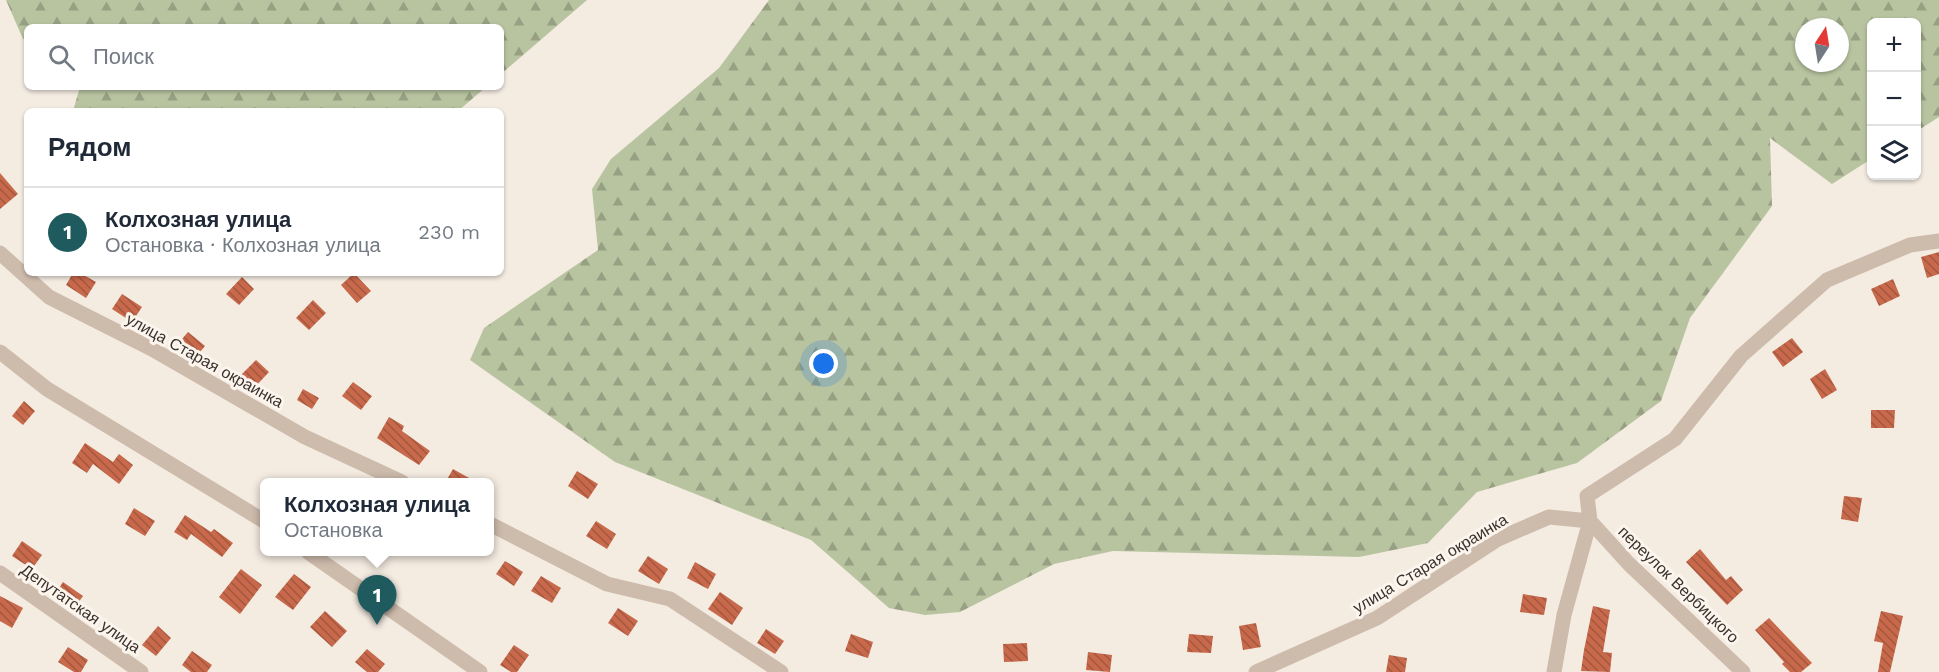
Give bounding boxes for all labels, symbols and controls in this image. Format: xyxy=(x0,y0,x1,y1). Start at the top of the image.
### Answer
north arrow xyxy=(1795,18,1849,72)
map controls xyxy=(1867,18,1921,180)
button: + xyxy=(1867,18,1921,72)
search box xyxy=(24,24,504,90)
icon: search xyxy=(45,41,78,74)
text: Поиск xyxy=(93,44,154,69)
button: − xyxy=(1867,72,1921,126)
button: layers xyxy=(1867,126,1921,180)
text: Рядом xyxy=(48,132,131,162)
text: Колхозная улица xyxy=(105,207,291,232)
text: 1 xyxy=(63,220,72,244)
text: 230 m xyxy=(418,220,480,244)
text: Остановка · Колхозная улица xyxy=(105,233,381,257)
street label: улица Старая окраинка xyxy=(123,309,287,412)
your location xyxy=(809,349,838,378)
popup xyxy=(260,478,494,556)
text: Колхозная улица xyxy=(284,492,470,517)
street label: улица Старая окраинка xyxy=(1350,510,1511,617)
text: Остановка xyxy=(284,518,383,542)
street label: переулок Вербицкого xyxy=(1615,522,1743,647)
street label: Депутатская улица xyxy=(17,560,144,657)
pin: 1 xyxy=(358,576,397,625)

